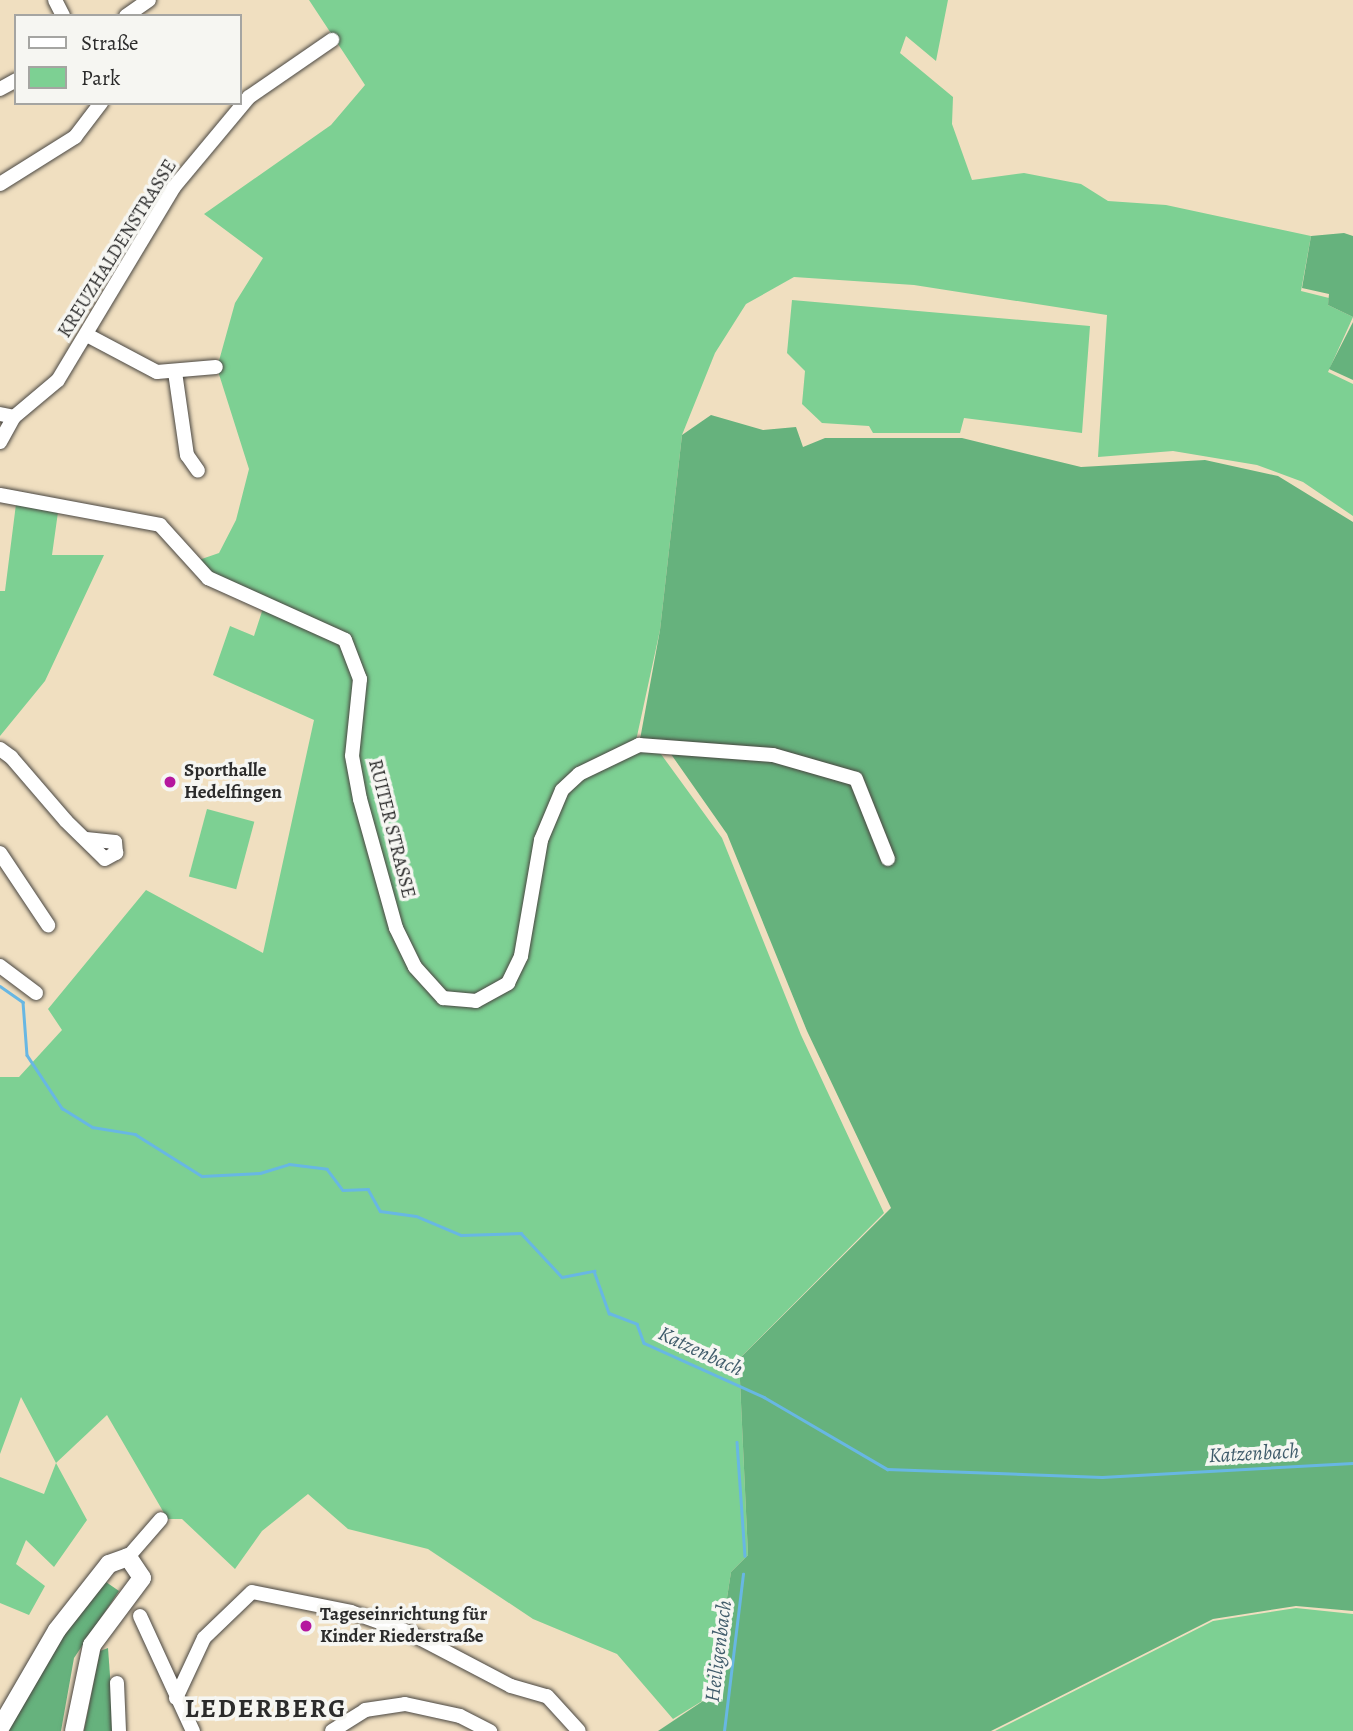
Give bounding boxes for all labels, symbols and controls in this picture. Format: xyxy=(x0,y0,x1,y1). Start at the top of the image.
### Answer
legend xyxy=(14,14,242,105)
text: Straße xyxy=(81,29,139,57)
text: Park xyxy=(81,64,120,92)
street label: KREUZHALDENSTRASSE xyxy=(54,156,182,342)
street label: RUITER STRASSE xyxy=(363,757,419,901)
place label: Sporthalle Hedelfingen xyxy=(184,760,282,804)
marker: Sporthalle Hedelfingen xyxy=(162,774,178,790)
water label: Katzenbach xyxy=(655,1320,747,1382)
water label: Katzenbach xyxy=(1208,1438,1300,1468)
water label: Heiligenbach xyxy=(699,1599,737,1703)
place label: Tageseinrichtung für Kinder Riederstraße xyxy=(320,1604,487,1648)
marker: Tageseinrichtung für Kinder Riederstraße xyxy=(298,1618,314,1634)
district label: LEDERBERG xyxy=(186,1693,346,1725)

